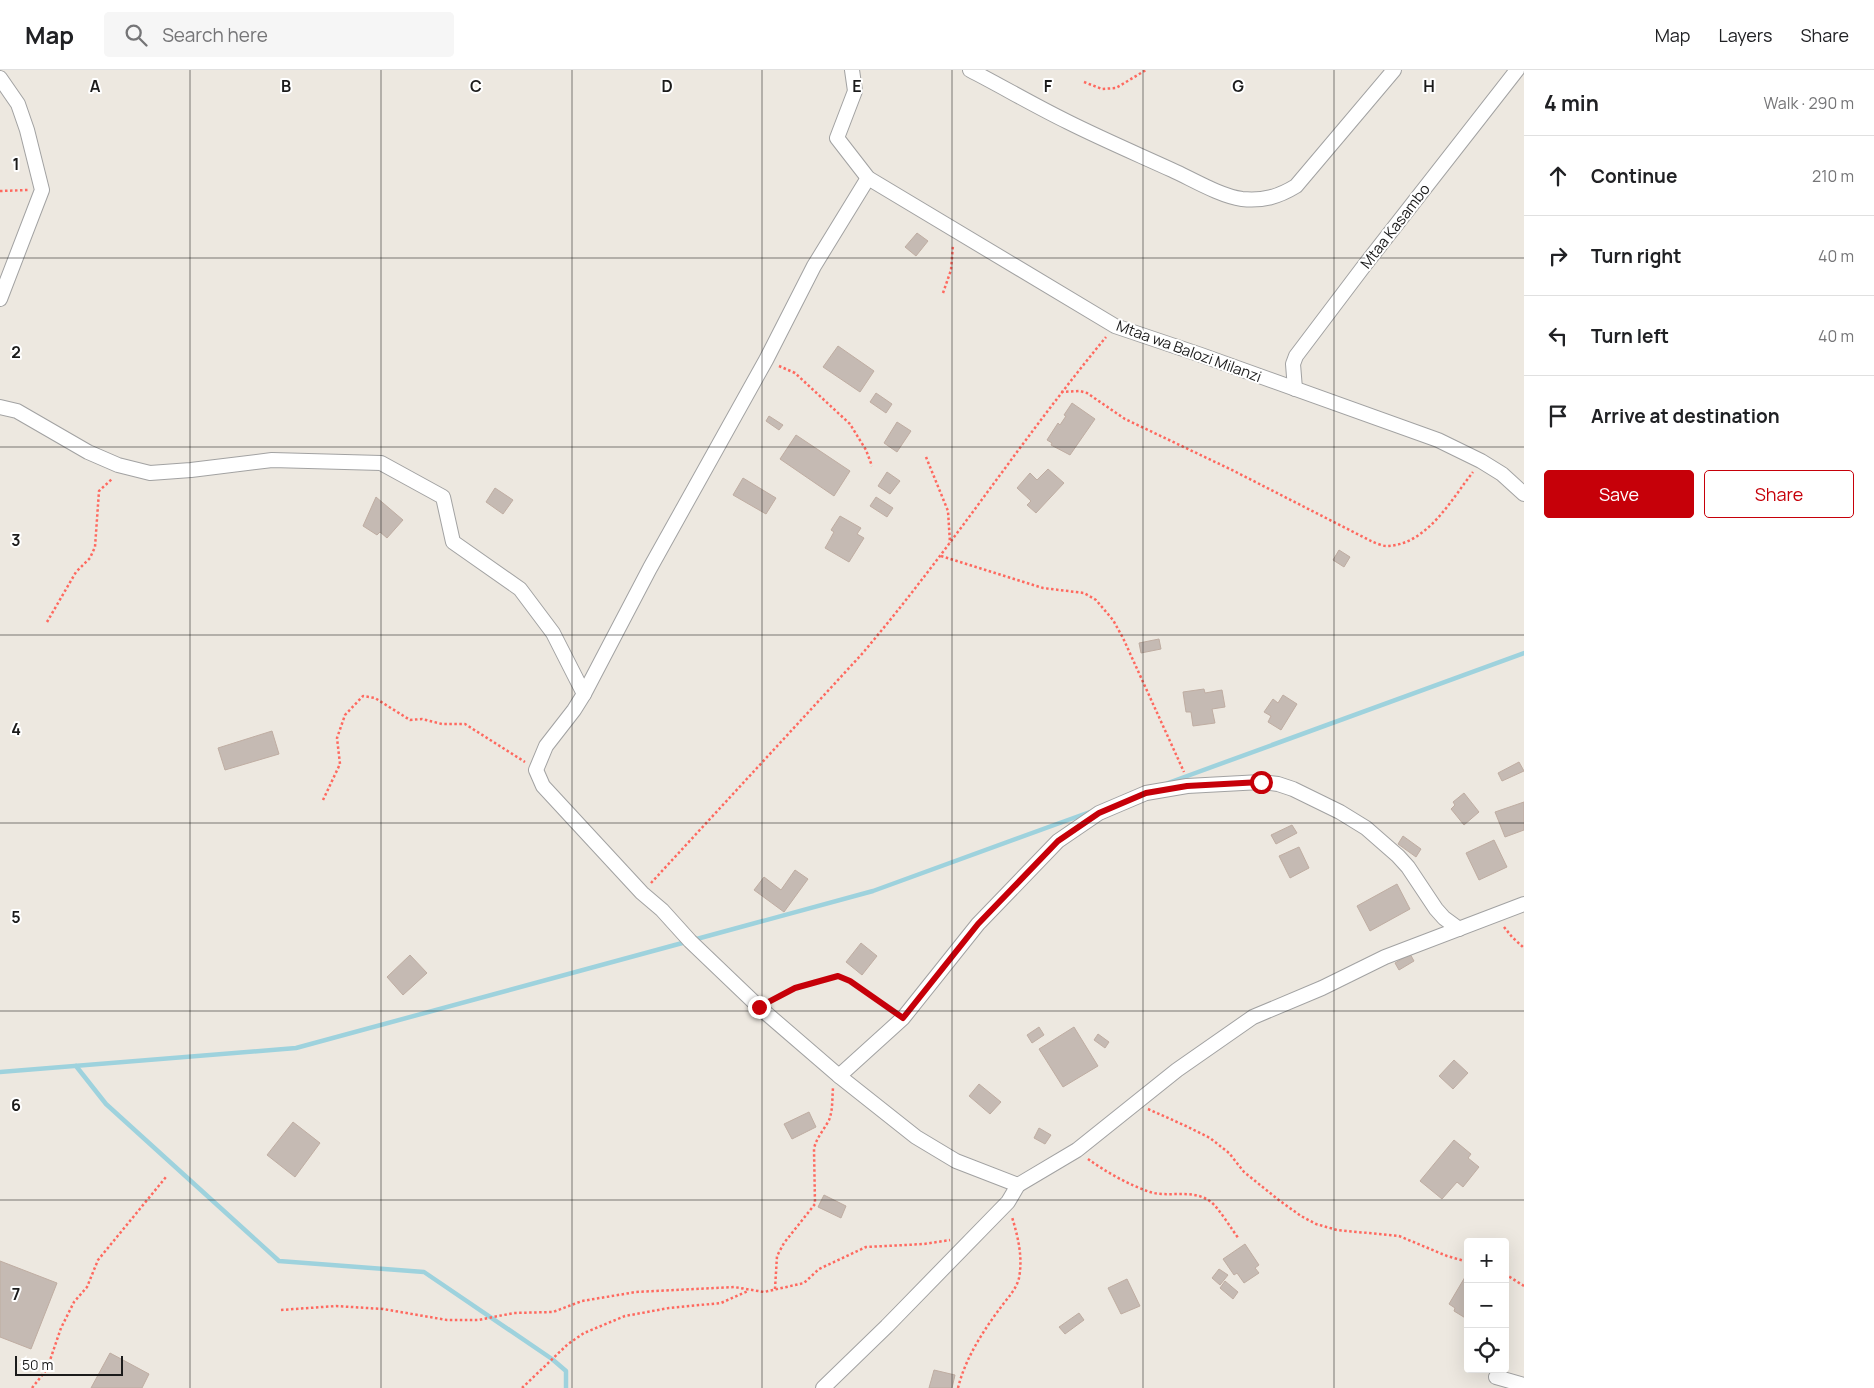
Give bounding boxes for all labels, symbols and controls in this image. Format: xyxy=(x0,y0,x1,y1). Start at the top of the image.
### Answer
search box xyxy=(104,12,454,57)
text: Map xyxy=(25,18,74,51)
icon: search xyxy=(122,21,150,49)
text: Search here xyxy=(162,22,268,48)
text: Map xyxy=(1655,23,1690,47)
text: Layers xyxy=(1718,23,1772,47)
text: Share xyxy=(1800,23,1849,47)
text: A xyxy=(90,75,101,97)
text: B xyxy=(281,75,291,97)
text: C xyxy=(470,75,482,97)
text: D xyxy=(661,75,673,97)
text: E xyxy=(852,75,862,97)
text: F xyxy=(1044,75,1053,97)
text: G xyxy=(1232,75,1244,97)
text: H xyxy=(1423,75,1435,97)
text: 4 min xyxy=(1544,89,1599,117)
text: Walk · 290 m xyxy=(1764,92,1854,114)
text: 1 xyxy=(12,153,20,175)
icon: ahead xyxy=(1544,162,1572,190)
text: Continue xyxy=(1591,163,1677,189)
text: 210 m xyxy=(1812,165,1854,187)
street label: Mtaa Kasambo xyxy=(1355,179,1435,273)
icon: right xyxy=(1544,242,1572,270)
text: Turn right xyxy=(1591,243,1681,269)
text: 40 m xyxy=(1818,245,1854,267)
street label: Mtaa wa Balozi Milanzi xyxy=(1114,315,1264,387)
icon: left xyxy=(1544,322,1572,350)
text: Turn left xyxy=(1591,323,1669,349)
text: 40 m xyxy=(1818,325,1854,347)
text: 2 xyxy=(11,341,21,363)
icon: arrive xyxy=(1544,402,1572,430)
text: Arrive at destination xyxy=(1591,403,1780,429)
button: Save xyxy=(1544,470,1694,518)
button: Share xyxy=(1704,470,1854,518)
text: 3 xyxy=(11,529,21,551)
text: 4 xyxy=(11,718,21,740)
route start xyxy=(1250,771,1273,794)
text: 5 xyxy=(11,906,21,928)
route end xyxy=(748,996,771,1019)
text: 6 xyxy=(11,1094,21,1116)
map controls xyxy=(1464,1238,1509,1373)
button: + xyxy=(1464,1238,1509,1283)
text: 7 xyxy=(12,1283,20,1305)
button: − xyxy=(1464,1283,1509,1328)
button: locate xyxy=(1464,1328,1509,1373)
scale bar xyxy=(15,1353,122,1376)
text: 50 m xyxy=(22,1355,53,1374)

